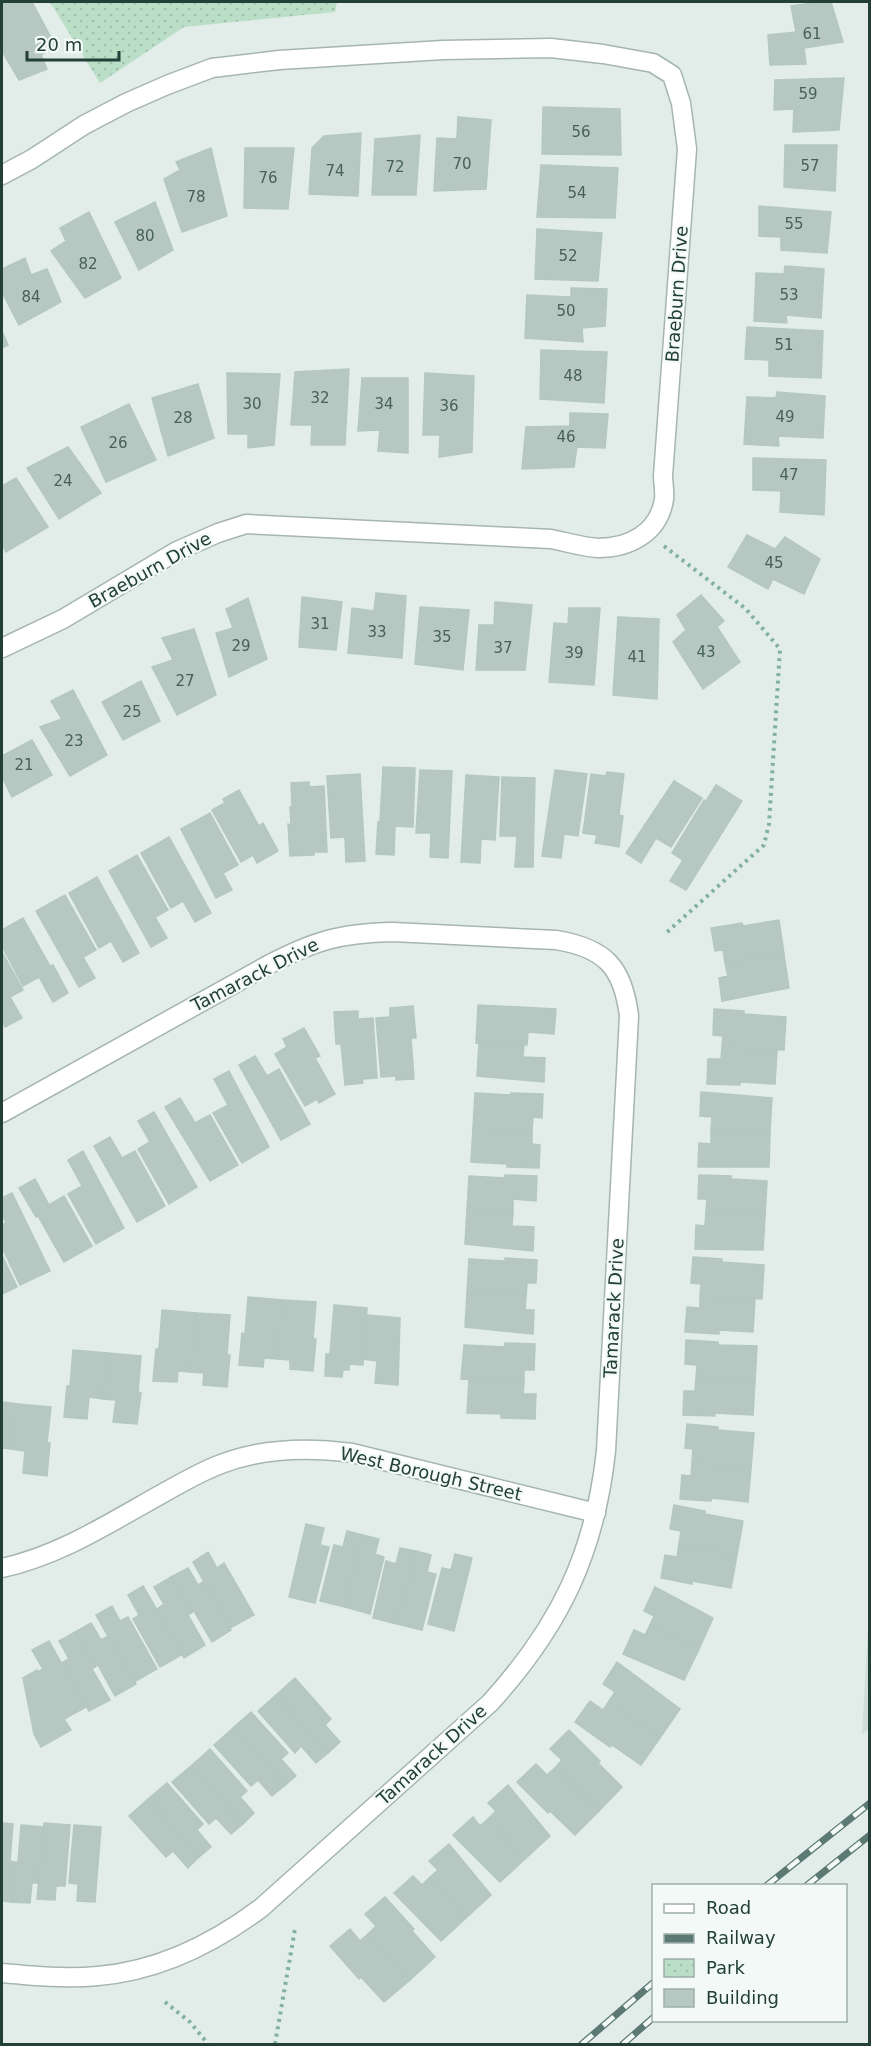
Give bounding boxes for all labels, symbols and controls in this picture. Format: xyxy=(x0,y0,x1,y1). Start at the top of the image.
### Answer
scale bar xyxy=(27,24,118,62)
house number: 61 xyxy=(802,25,822,43)
text: 20 m xyxy=(36,34,82,55)
house number: 59 xyxy=(798,85,818,103)
house number: 56 xyxy=(571,123,591,141)
house number: 70 xyxy=(452,155,472,173)
house number: 57 xyxy=(800,157,820,175)
house number: 72 xyxy=(385,158,405,176)
house number: 74 xyxy=(325,162,345,180)
house number: 76 xyxy=(258,169,278,187)
house number: 54 xyxy=(567,184,587,202)
house number: 78 xyxy=(186,188,206,206)
house number: 55 xyxy=(784,215,804,233)
street label: Braeburn Drive xyxy=(661,225,692,363)
house number: 80 xyxy=(135,227,155,245)
house number: 52 xyxy=(558,247,578,265)
house number: 82 xyxy=(78,255,98,273)
house number: 53 xyxy=(779,286,799,304)
house number: 84 xyxy=(21,288,41,306)
house number: 50 xyxy=(556,302,576,320)
house number: 51 xyxy=(774,336,794,354)
house number: 48 xyxy=(563,367,583,385)
house number: 32 xyxy=(310,389,330,407)
house number: 30 xyxy=(242,395,262,413)
house number: 34 xyxy=(374,395,394,413)
house number: 36 xyxy=(439,397,459,415)
house number: 49 xyxy=(775,408,795,426)
house number: 28 xyxy=(173,409,193,427)
house number: 46 xyxy=(556,428,576,446)
house number: 26 xyxy=(108,434,128,452)
house number: 47 xyxy=(779,466,799,484)
house number: 24 xyxy=(53,472,73,490)
street label: Braeburn Drive xyxy=(85,527,215,612)
house number: 45 xyxy=(764,554,784,572)
house number: 31 xyxy=(310,615,330,633)
house number: 33 xyxy=(367,623,387,641)
house number: 35 xyxy=(432,628,452,646)
house number: 29 xyxy=(231,637,251,655)
house number: 37 xyxy=(493,639,513,657)
house number: 43 xyxy=(696,643,716,661)
house number: 39 xyxy=(564,644,584,662)
house number: 41 xyxy=(627,648,647,666)
house number: 27 xyxy=(175,672,195,690)
house number: 25 xyxy=(122,703,142,721)
house number: 23 xyxy=(64,732,84,750)
house number: 21 xyxy=(14,756,34,774)
street label: Tamarack Drive xyxy=(187,933,322,1016)
street label: Tamarack Drive xyxy=(599,1237,628,1379)
street label: West Borough Street xyxy=(338,1442,524,1505)
street label: Tamarack Drive xyxy=(372,1700,491,1810)
legend xyxy=(652,1884,847,2022)
text: Road xyxy=(706,1897,751,1918)
text: Railway xyxy=(706,1927,776,1948)
text: Park xyxy=(706,1957,745,1978)
text: Building xyxy=(706,1987,779,2008)

